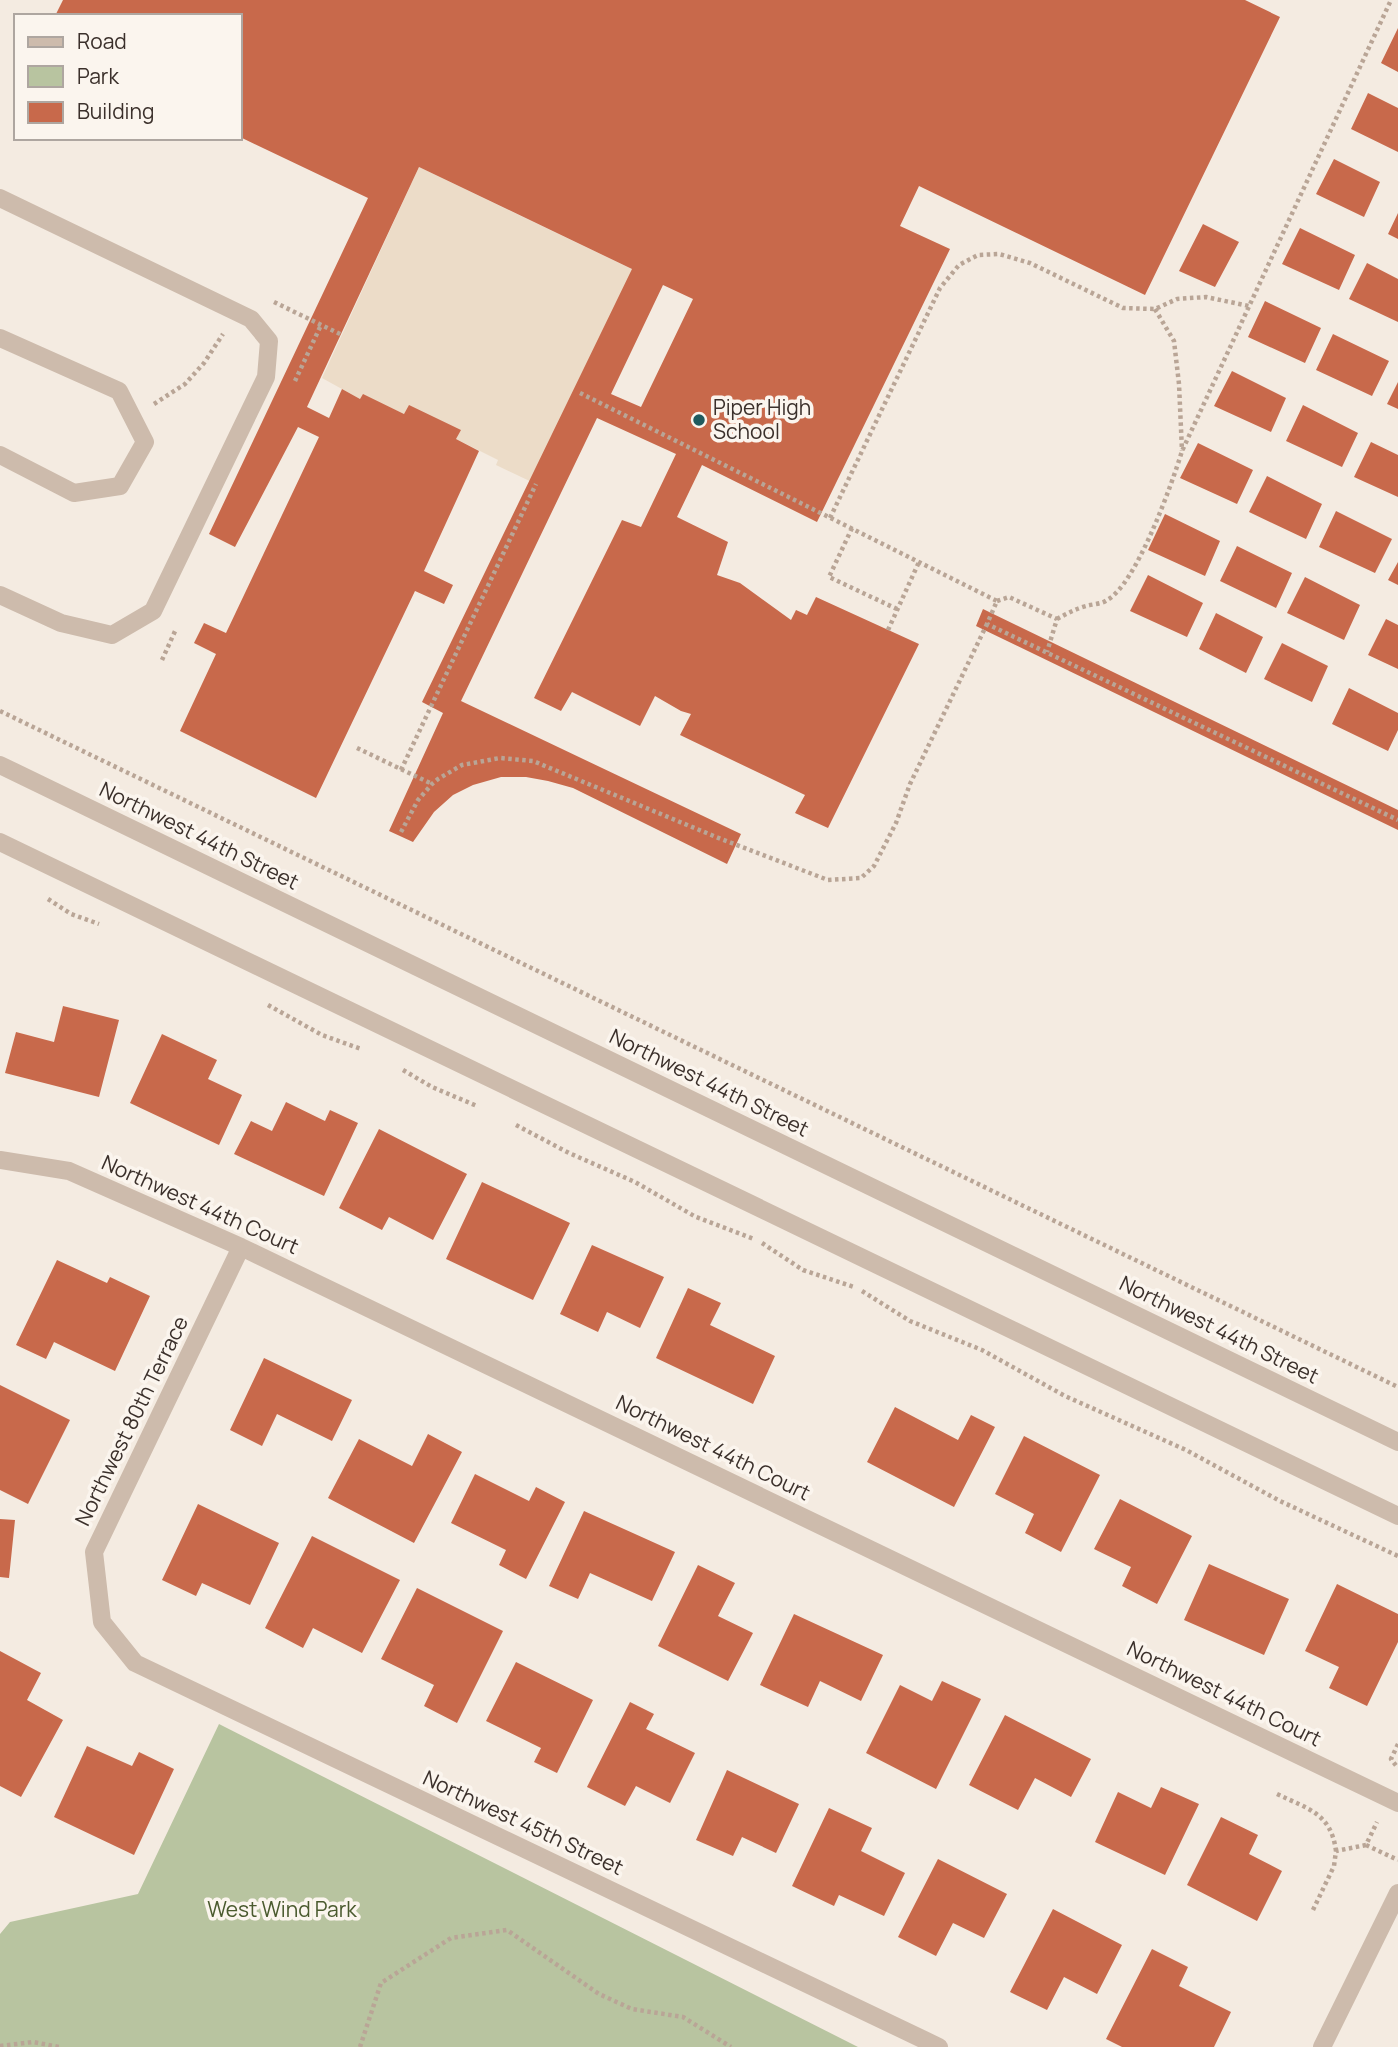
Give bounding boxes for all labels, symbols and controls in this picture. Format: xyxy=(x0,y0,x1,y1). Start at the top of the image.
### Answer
legend xyxy=(14,14,242,140)
text: Road xyxy=(77,27,127,55)
text: Park xyxy=(77,62,119,90)
text: Building xyxy=(77,97,154,125)
place label: Piper High School xyxy=(713,393,811,445)
marker: Piper High School xyxy=(691,412,707,428)
street label: Northwest 44th Street xyxy=(95,775,304,896)
street label: Northwest 44th Street xyxy=(605,1022,814,1143)
street label: Northwest 44th Court xyxy=(97,1148,303,1260)
street label: Northwest 44th Street xyxy=(1115,1269,1324,1390)
street label: Northwest 80th Terrace xyxy=(68,1311,194,1530)
street label: Northwest 44th Court xyxy=(612,1388,815,1506)
street label: Northwest 44th Court xyxy=(1123,1634,1326,1752)
street label: Northwest 45th Street xyxy=(419,1763,628,1881)
park label: West Wind Park xyxy=(207,1895,357,1923)

